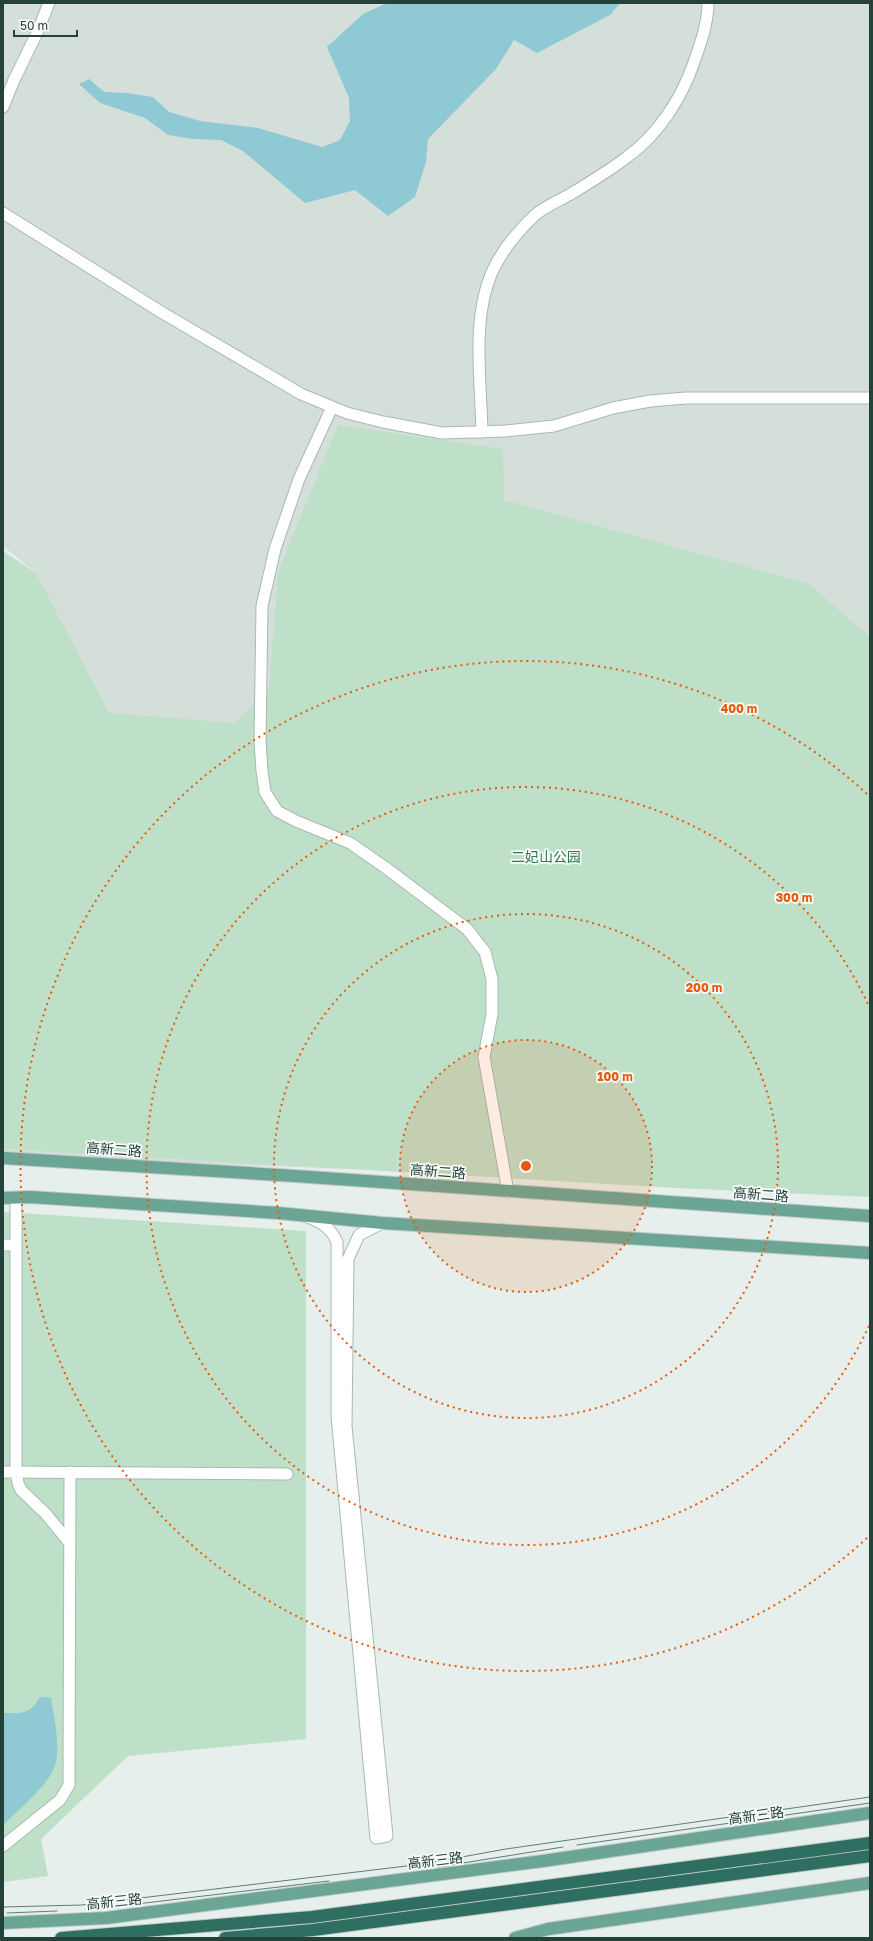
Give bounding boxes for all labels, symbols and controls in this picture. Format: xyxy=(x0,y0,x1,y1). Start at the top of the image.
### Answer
scale bar xyxy=(14,12,77,38)
text: 50 m xyxy=(20,18,48,33)
text: 400 m xyxy=(721,701,757,716)
park label: 二妃山公园 xyxy=(511,848,581,865)
text: 300 m xyxy=(776,890,812,905)
text: 200 m xyxy=(686,980,722,995)
text: 100 m xyxy=(597,1069,633,1084)
street label: 高新二路 xyxy=(85,1139,143,1159)
centre of rings xyxy=(519,1159,533,1173)
street label: 高新二路 xyxy=(409,1161,467,1181)
street label: 高新二路 xyxy=(732,1184,790,1204)
street label: 高新三路 xyxy=(727,1803,785,1827)
street label: 高新三路 xyxy=(406,1848,464,1872)
street label: 高新三路 xyxy=(85,1890,143,1912)

